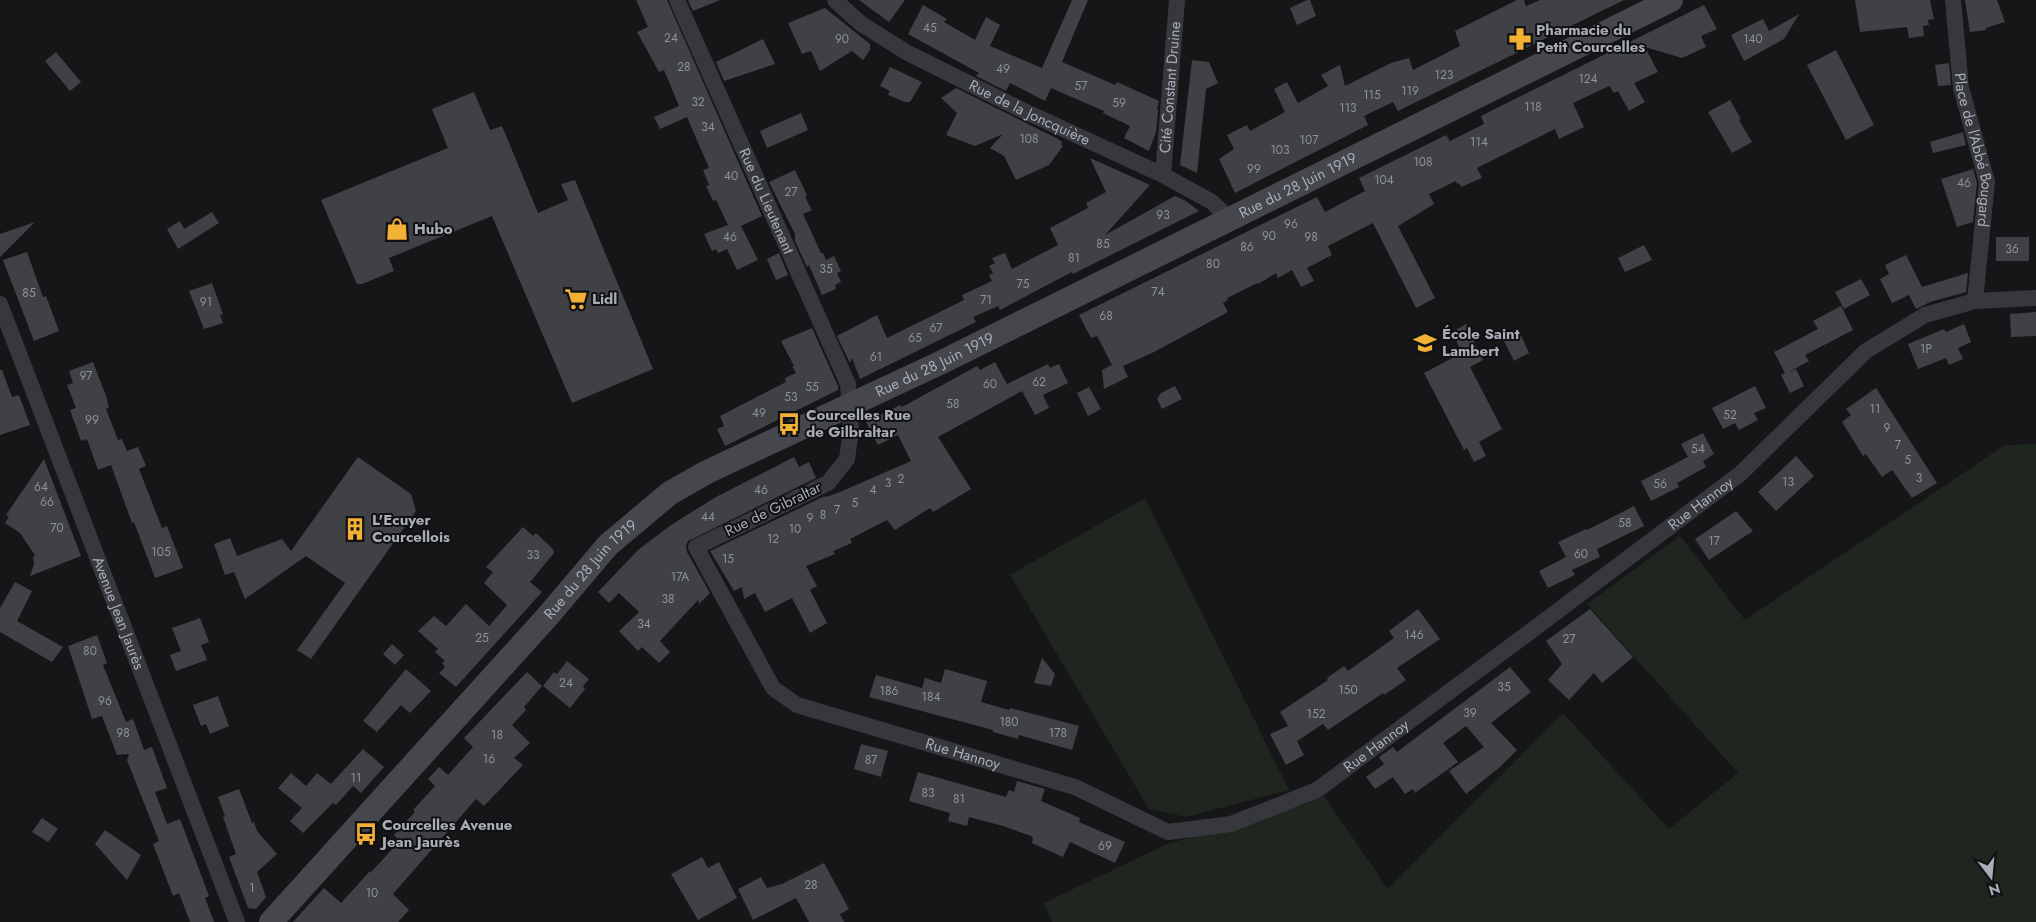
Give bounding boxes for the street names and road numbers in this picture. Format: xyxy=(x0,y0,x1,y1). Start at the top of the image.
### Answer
street label: Cité Constant Druine xyxy=(1154,20,1186,154)
street label: Place de l'Abbé Bougard xyxy=(1949,72,1998,228)
street label: Rue de la Joncquière xyxy=(965,74,1094,151)
street label: Rue du Lieutenant xyxy=(733,145,800,258)
street label: Rue du 28 Juin 1919 xyxy=(1235,147,1361,224)
street label: Rue du 28 Juin 1919 xyxy=(872,327,998,403)
street label: Rue Hannoy xyxy=(1663,471,1738,535)
street label: Rue de Gibraltar xyxy=(721,476,826,542)
street label: Rue du 28 Juin 1919 xyxy=(539,514,642,624)
street label: Avenue Jean Jaurès xyxy=(87,553,150,673)
street label: Rue Hannoy xyxy=(1339,714,1414,778)
street label: Rue Hannoy xyxy=(923,732,1003,775)

